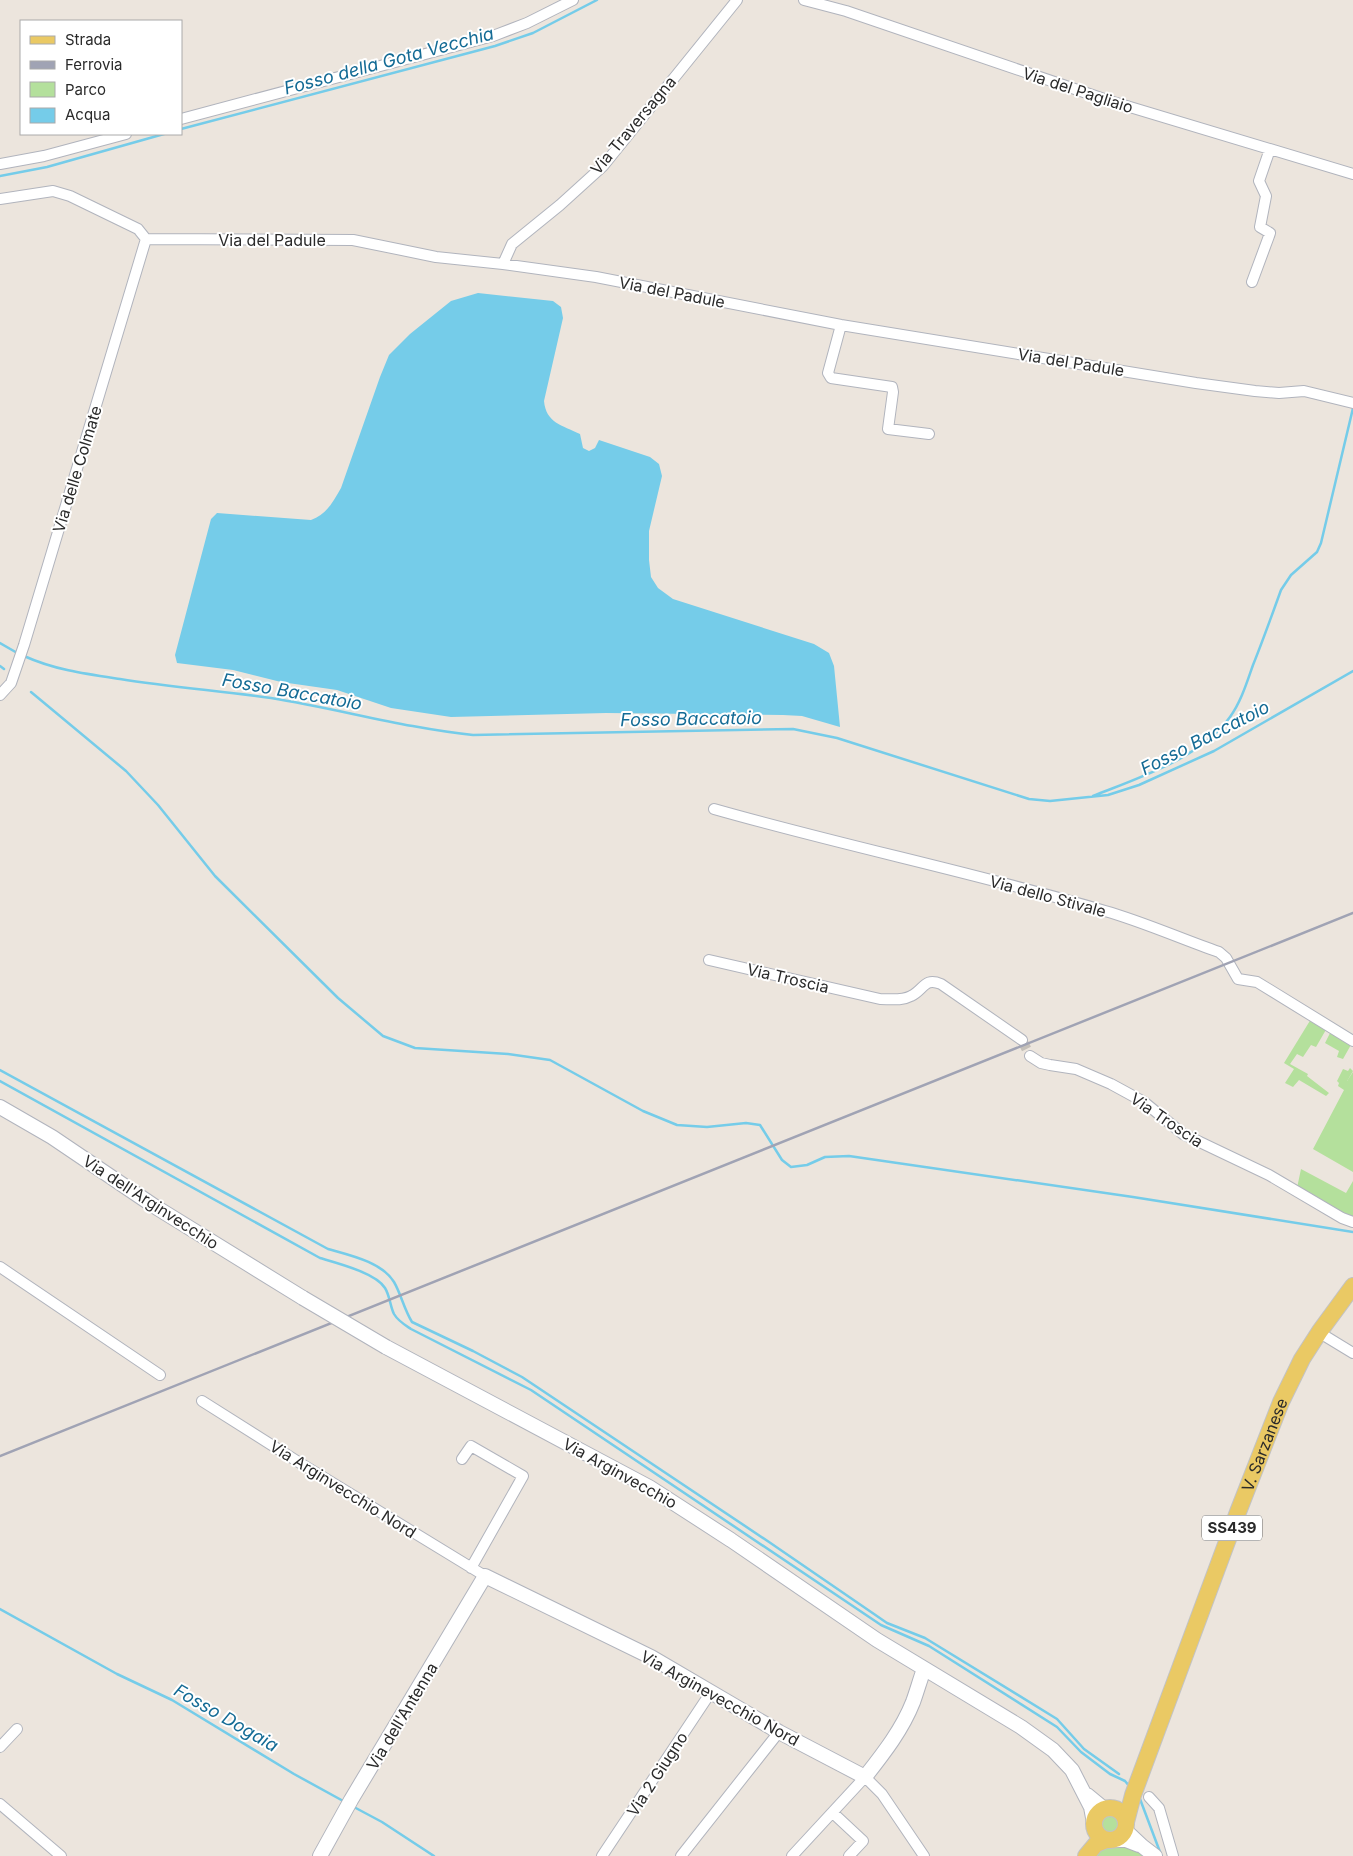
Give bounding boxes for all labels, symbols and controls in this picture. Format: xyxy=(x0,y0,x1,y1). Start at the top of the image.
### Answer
legend xyxy=(20,20,182,135)
water label: Fosso della Gota Vecchia xyxy=(282,22,496,99)
text: Strada xyxy=(65,30,111,49)
text: Ferrovia xyxy=(65,55,122,74)
street label: Via del Pagliaio xyxy=(1020,63,1136,117)
street label: Via Traversagna xyxy=(586,72,680,178)
text: Parco xyxy=(65,80,106,99)
text: Acqua xyxy=(65,105,110,124)
street label: Via del Padule xyxy=(218,230,326,250)
street label: Via del Padule xyxy=(617,272,727,312)
street label: Via del Padule xyxy=(1016,344,1126,380)
street label: Via delle Colmate xyxy=(48,403,106,535)
water label: Fosso Baccatoio xyxy=(220,669,364,714)
water label: Fosso Baccatoio xyxy=(1137,696,1273,779)
water label: Fosso Baccatoio xyxy=(620,707,762,730)
street label: Via dello Stivale xyxy=(988,871,1108,921)
street label: Via Troscia xyxy=(745,959,831,997)
street label: Via Troscia xyxy=(1127,1088,1207,1152)
street label: Via dell'Arginvecchio xyxy=(79,1151,223,1253)
street label: V. Sarzanese xyxy=(1237,1395,1292,1494)
street label: Via Arginvecchio xyxy=(559,1433,681,1513)
street label: Via Arginvecchio Nord xyxy=(266,1436,420,1542)
road number: SS439 xyxy=(1202,1516,1262,1540)
street label: Via Arginevecchio Nord xyxy=(637,1646,803,1750)
street label: Via dell'Antenna xyxy=(362,1659,442,1773)
water label: Fosso Dogaia xyxy=(170,1679,282,1756)
street label: Via 2 Giugno xyxy=(622,1728,692,1820)

